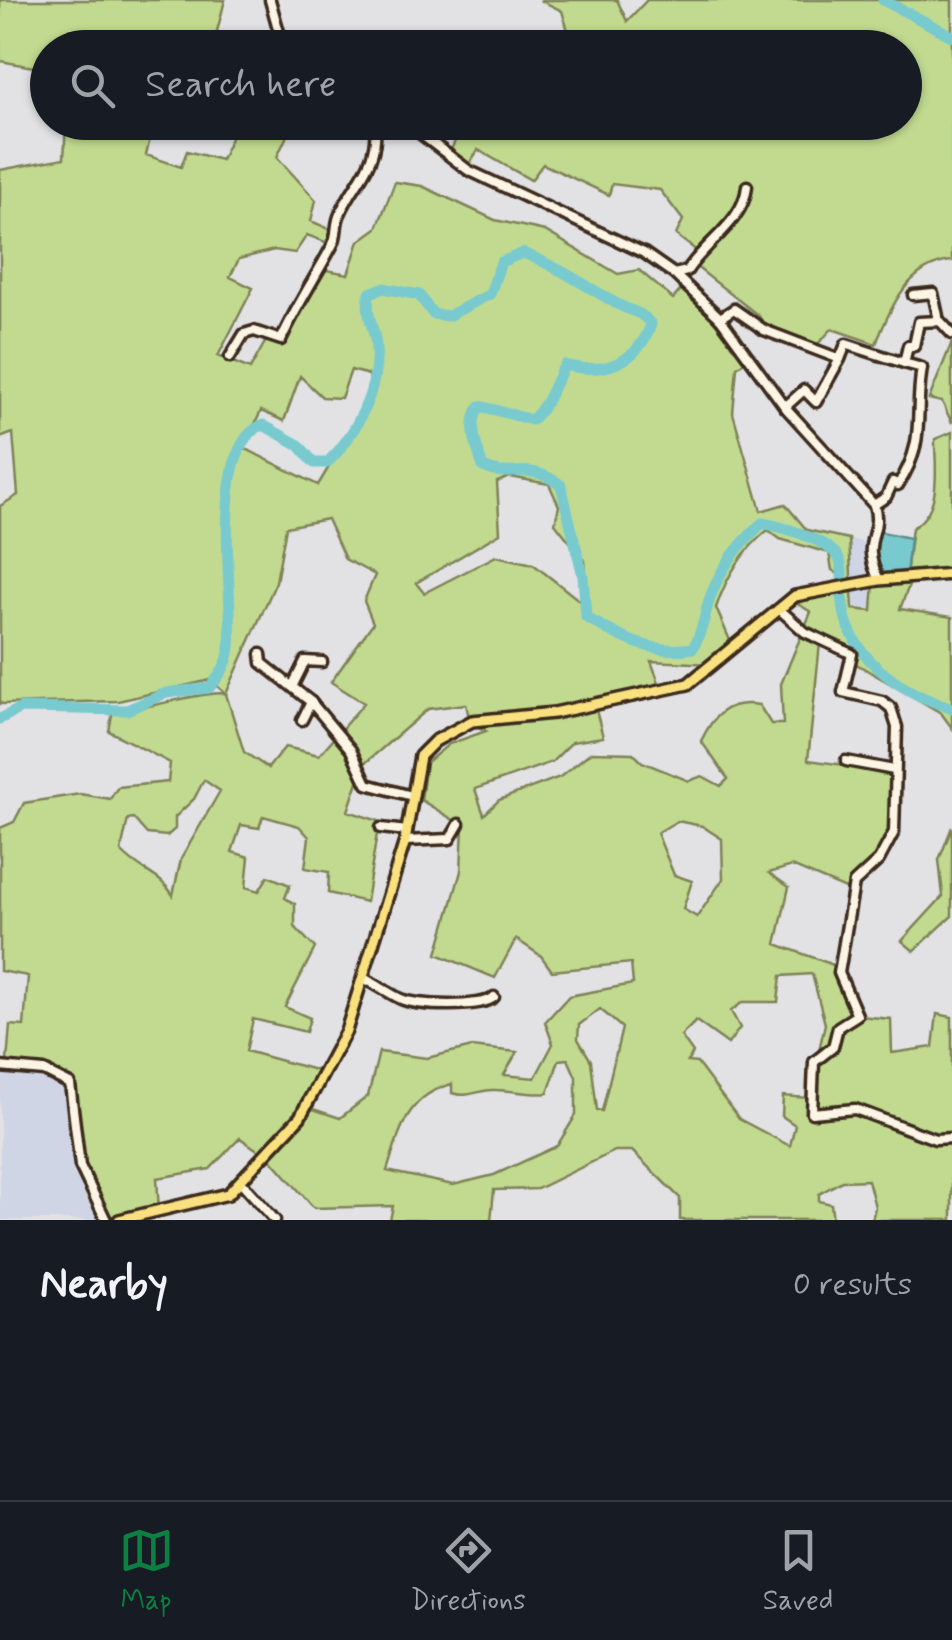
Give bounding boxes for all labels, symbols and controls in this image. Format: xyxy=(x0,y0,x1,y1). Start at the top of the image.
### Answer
search box xyxy=(30,30,922,140)
icon: search xyxy=(65,58,120,113)
text: Search here xyxy=(145,61,336,110)
text: Nearby xyxy=(40,1258,168,1313)
text: 0 results xyxy=(793,1264,912,1306)
tab: Map xyxy=(119,1523,174,1620)
tab: Directions xyxy=(411,1523,526,1620)
tab: Saved xyxy=(763,1523,833,1620)

